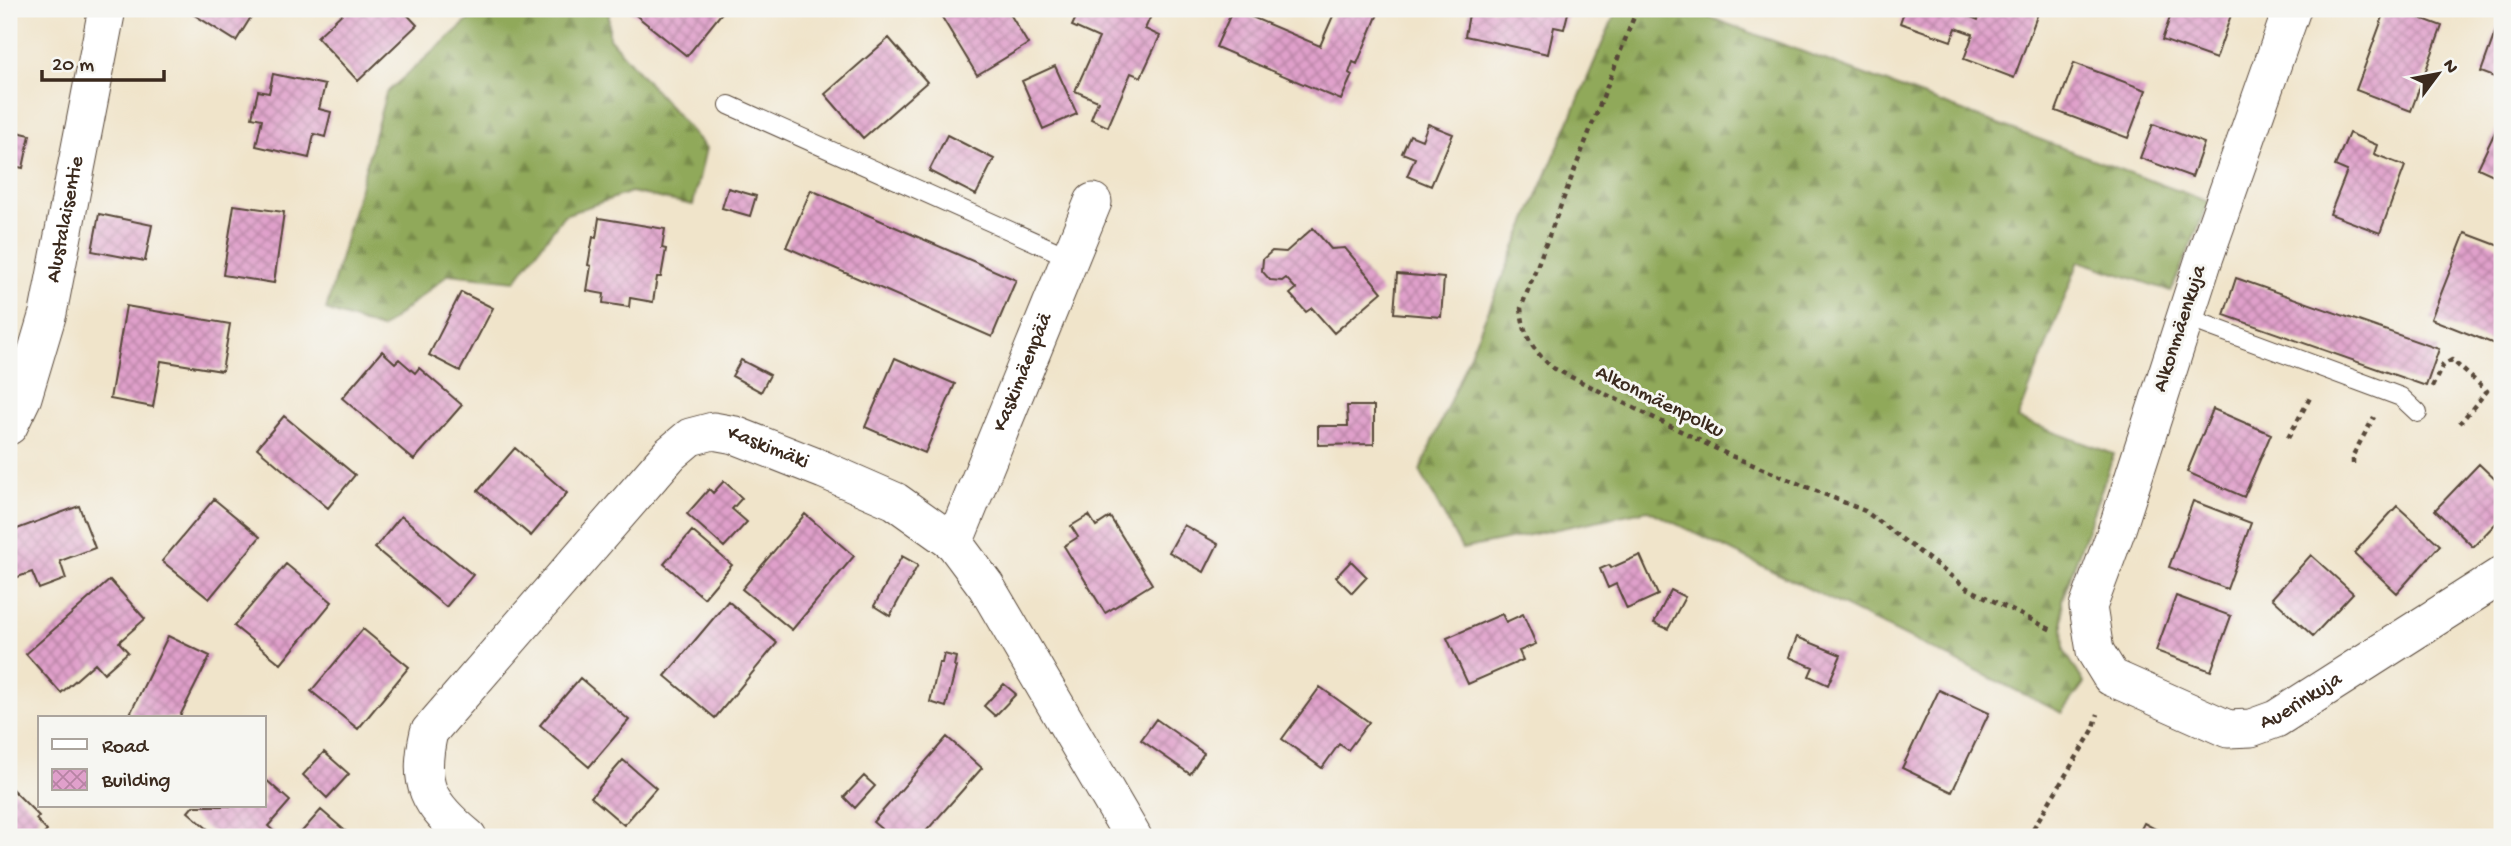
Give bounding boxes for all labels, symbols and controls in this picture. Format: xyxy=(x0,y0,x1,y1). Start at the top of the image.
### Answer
scale bar xyxy=(42,38,164,82)
north arrow xyxy=(2402,38,2472,108)
text: 20 m xyxy=(52,54,94,79)
text: N xyxy=(2436,55,2462,78)
street label: Alustalaisentie xyxy=(42,153,91,285)
street label: Alkonmäenkuja xyxy=(2149,261,2214,395)
street label: Kaskimäenpää xyxy=(988,308,1059,436)
street label: Alkonmäenpolku xyxy=(1591,361,1727,445)
street label: Kaskimäki xyxy=(726,421,812,475)
street label: Auerinkuja xyxy=(2257,667,2348,736)
legend xyxy=(38,716,266,808)
text: Road xyxy=(102,736,150,761)
text: Building xyxy=(101,770,171,795)

